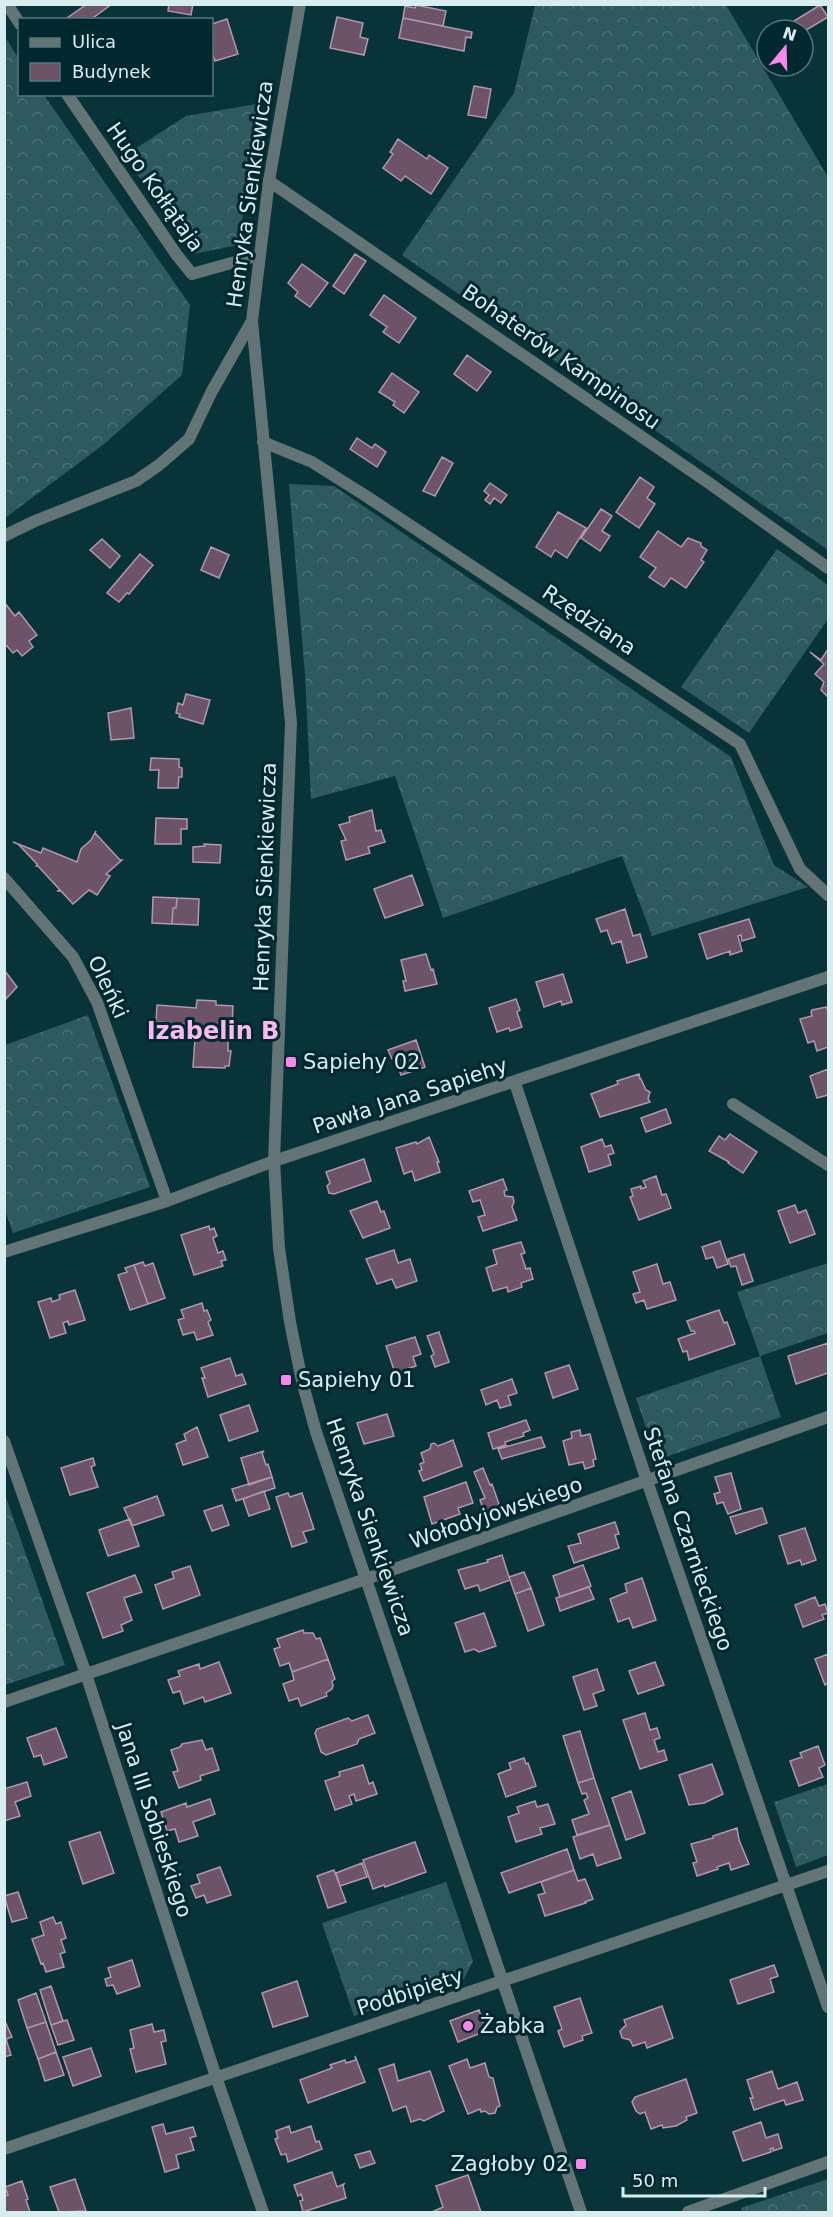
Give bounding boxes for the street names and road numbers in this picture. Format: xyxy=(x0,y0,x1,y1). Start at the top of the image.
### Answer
street label: Henryka Sienkiewicza xyxy=(222,79,278,309)
street label: Hugo Kołłątaja xyxy=(102,118,208,256)
street label: Bohaterów Kampinosu xyxy=(458,280,664,434)
street label: Rzędziana xyxy=(538,580,640,660)
street label: Henryka Sienkiewicza xyxy=(249,762,281,992)
street label: Oleńki xyxy=(83,952,133,1022)
street label: Pawła Jana Sapiehy xyxy=(310,1053,510,1139)
street label: Henryka Sienkiewicza xyxy=(321,1415,419,1639)
street label: Stefana Czarnieckiego xyxy=(638,1424,738,1654)
street label: Wołodyjowskiego xyxy=(407,1472,585,1554)
street label: Jana III Sobieskiego xyxy=(111,1718,197,1920)
street label: Podbipięty xyxy=(354,1964,466,2020)

